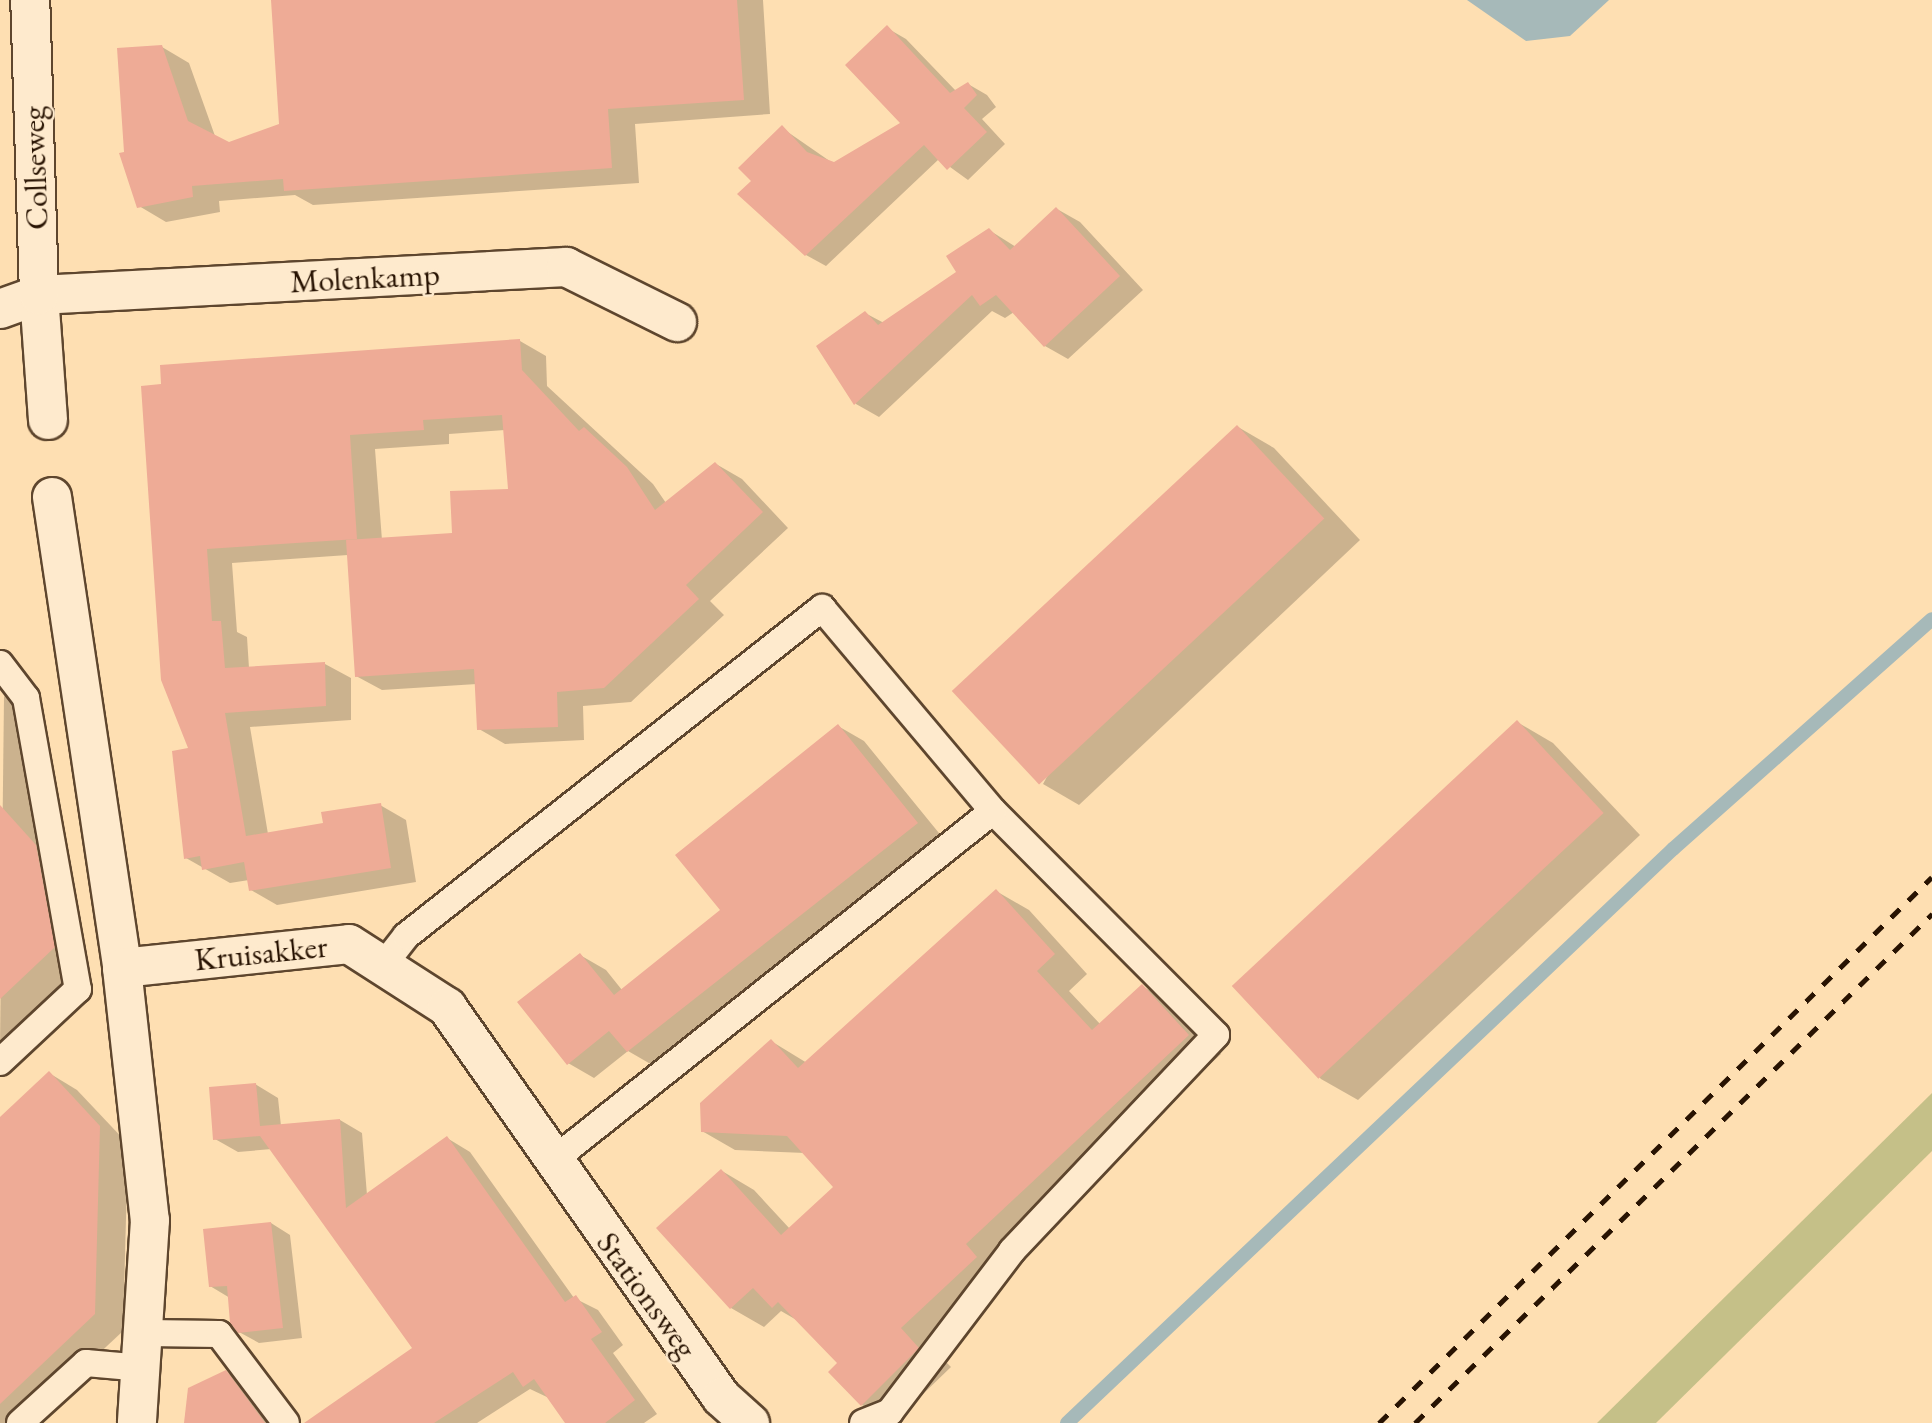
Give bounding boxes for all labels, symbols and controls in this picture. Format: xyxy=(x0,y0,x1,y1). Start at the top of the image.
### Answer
street label: Collseweg xyxy=(14,105,56,231)
street label: Molenkamp xyxy=(289,255,441,301)
street label: Kruisakker xyxy=(193,927,329,979)
street label: Stationsweg xyxy=(589,1225,705,1365)

